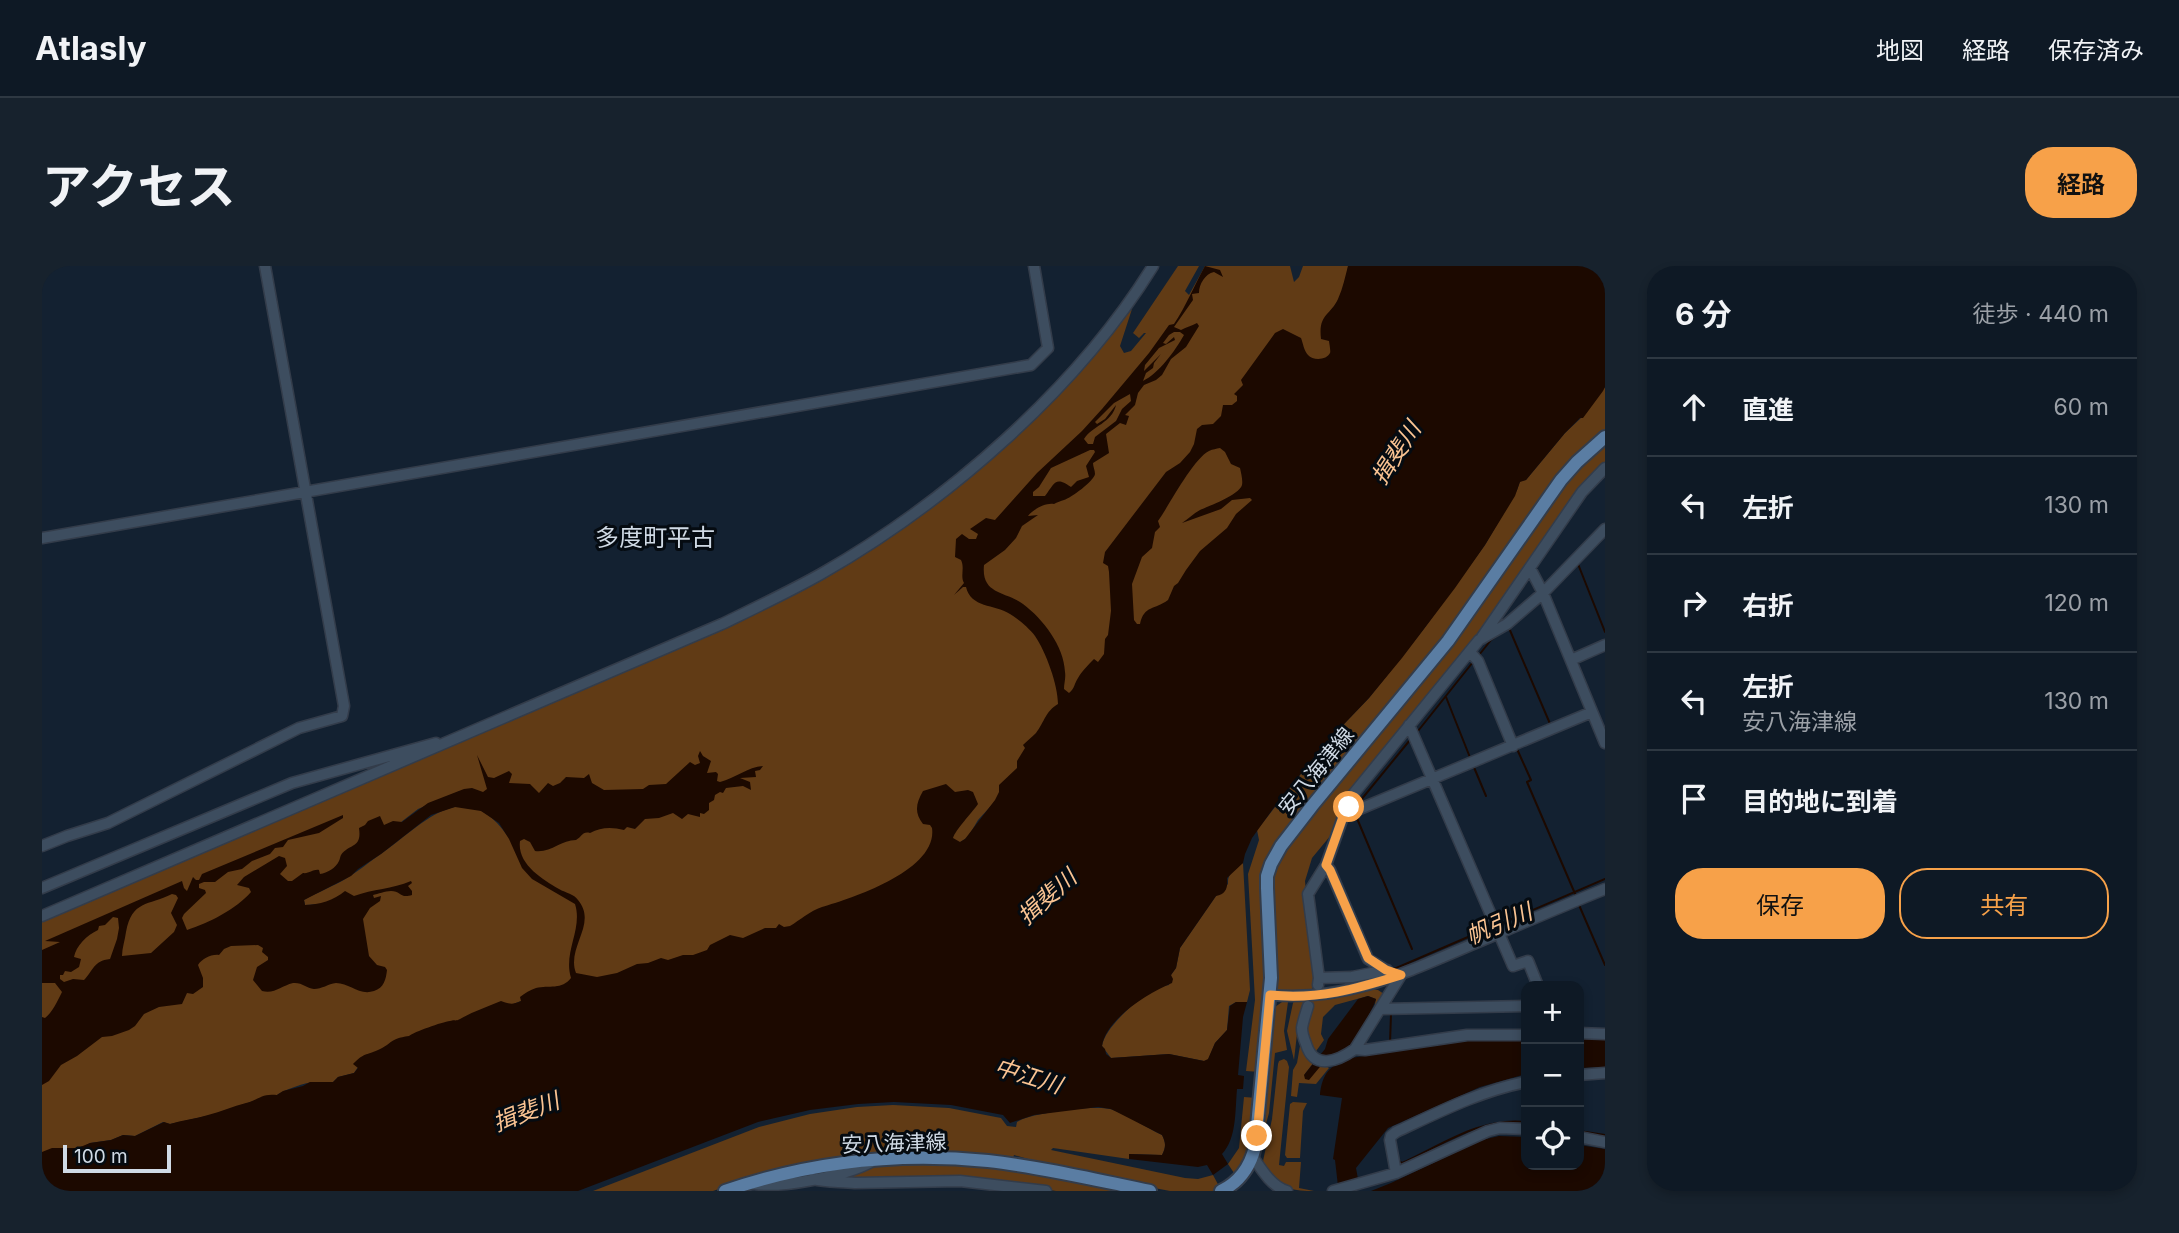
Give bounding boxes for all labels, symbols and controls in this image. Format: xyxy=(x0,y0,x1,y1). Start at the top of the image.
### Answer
text: Atlasly xyxy=(35,28,147,68)
text: 地図 xyxy=(1876,36,1924,65)
text: 経路 xyxy=(1962,36,2010,65)
text: 保存済み xyxy=(2048,36,2144,65)
button: 経路 xyxy=(2025,147,2137,218)
text: アクセス xyxy=(42,157,236,216)
text: 6 分 xyxy=(1675,296,1732,332)
text: 徒歩 · 440 m xyxy=(1973,300,2109,328)
icon: ahead xyxy=(1675,388,1713,426)
text: 60 m xyxy=(2054,393,2109,421)
text: 直進 xyxy=(1742,394,1794,425)
water label: 揖斐川 xyxy=(1365,414,1428,490)
icon: left xyxy=(1675,486,1713,524)
text: 130 m xyxy=(2044,491,2109,519)
text: 左折 xyxy=(1742,492,1794,523)
district label: 多度町平古 xyxy=(595,523,715,552)
icon: right xyxy=(1675,584,1713,622)
text: 120 m xyxy=(2044,589,2109,617)
text: 右折 xyxy=(1742,590,1794,621)
text: 左折 xyxy=(1742,671,1794,702)
icon: left xyxy=(1675,682,1713,720)
text: 130 m xyxy=(2044,687,2109,715)
text: 安八海津線 xyxy=(1742,708,1857,736)
street label: 安八海津線 xyxy=(1273,722,1359,820)
icon: arrive xyxy=(1675,780,1713,818)
text: 目的地に到着 xyxy=(1742,786,1898,817)
route start xyxy=(1333,791,1364,822)
water label: 揖斐川 xyxy=(1012,862,1084,930)
button: 保存 xyxy=(1675,868,1885,939)
button: 共有 xyxy=(1899,868,2109,939)
water label: 帆引川 xyxy=(1462,896,1539,950)
map controls xyxy=(1521,981,1584,1170)
button: + xyxy=(1521,981,1584,1044)
button: − xyxy=(1521,1044,1584,1107)
water label: 中江川 xyxy=(991,1053,1068,1100)
water label: 揖斐川 xyxy=(489,1085,566,1137)
button: locate xyxy=(1521,1107,1584,1170)
route end xyxy=(1241,1120,1272,1151)
street label: 安八海津線 xyxy=(841,1129,947,1157)
scale bar xyxy=(63,1142,172,1174)
text: 100 m xyxy=(74,1145,128,1168)

